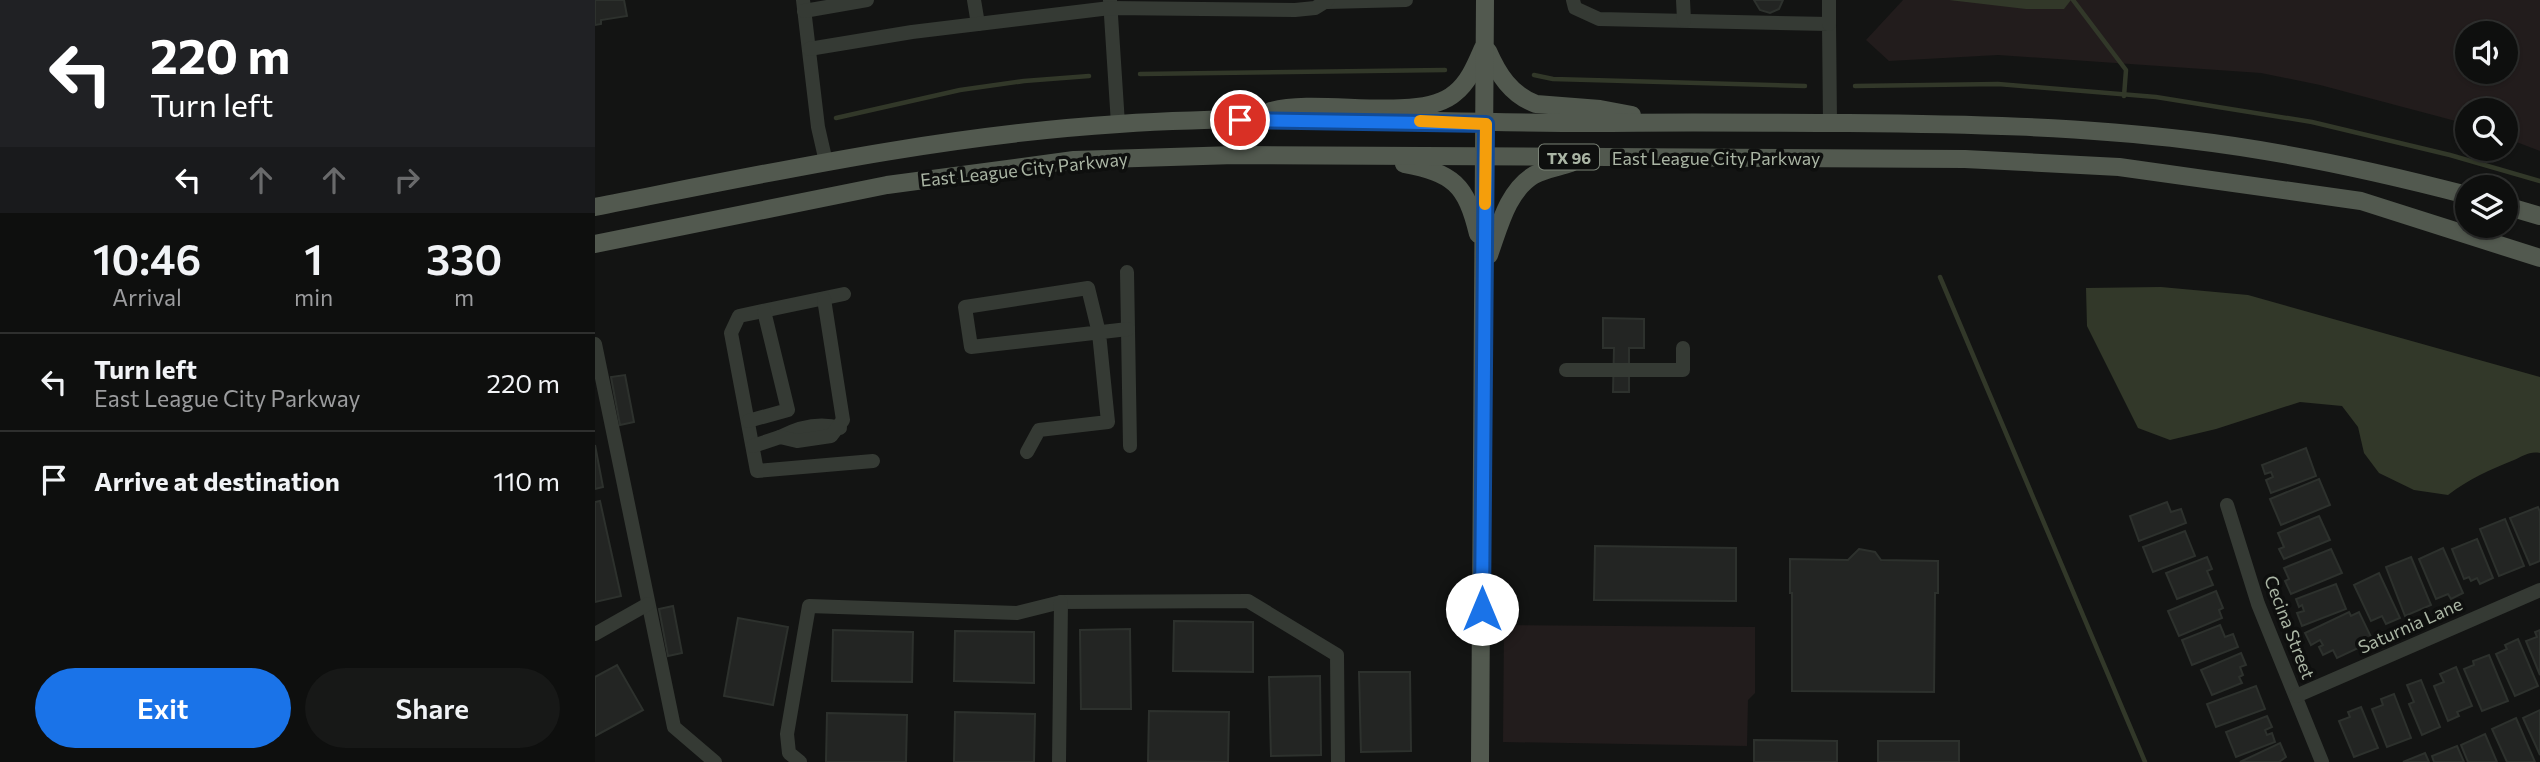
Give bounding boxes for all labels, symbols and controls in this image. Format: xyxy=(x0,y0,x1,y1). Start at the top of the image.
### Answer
map controls xyxy=(2455,21,2518,238)
button: sound xyxy=(2455,21,2518,84)
text: 220 m xyxy=(150,24,290,84)
icon: left xyxy=(35,28,126,119)
text: Turn left xyxy=(150,84,274,124)
pin xyxy=(1210,90,1270,150)
button: search xyxy=(2455,98,2518,161)
icon: arrive xyxy=(1221,101,1259,139)
road number: TX 96 xyxy=(1539,144,1599,169)
street label: East League City Parkway xyxy=(919,147,1129,191)
street label: East League City Parkway xyxy=(1612,147,1820,169)
icon: left xyxy=(169,161,207,199)
icon: ahead xyxy=(242,161,280,199)
icon: ahead xyxy=(315,161,353,199)
icon: right xyxy=(388,161,426,199)
button: layers xyxy=(2455,175,2518,238)
text: 10:46 xyxy=(93,232,201,284)
text: 1 xyxy=(304,232,323,284)
text: 330 xyxy=(426,232,502,284)
text: Arrival xyxy=(112,283,182,311)
text: min xyxy=(294,283,333,311)
text: m xyxy=(454,283,474,311)
text: Turn left xyxy=(94,353,197,384)
icon: left xyxy=(35,363,73,401)
text: 220 m xyxy=(487,367,560,398)
text: East League City Parkway xyxy=(94,384,360,412)
icon: arrive xyxy=(35,461,73,499)
text: Arrive at destination xyxy=(94,465,340,496)
text: 110 m xyxy=(493,465,560,496)
position arrow xyxy=(1445,572,1519,646)
street label: Cecina Street xyxy=(2260,572,2320,682)
street label: Saturnia Lane xyxy=(2354,592,2466,658)
button: Exit xyxy=(35,668,291,748)
button: Share xyxy=(305,668,560,748)

